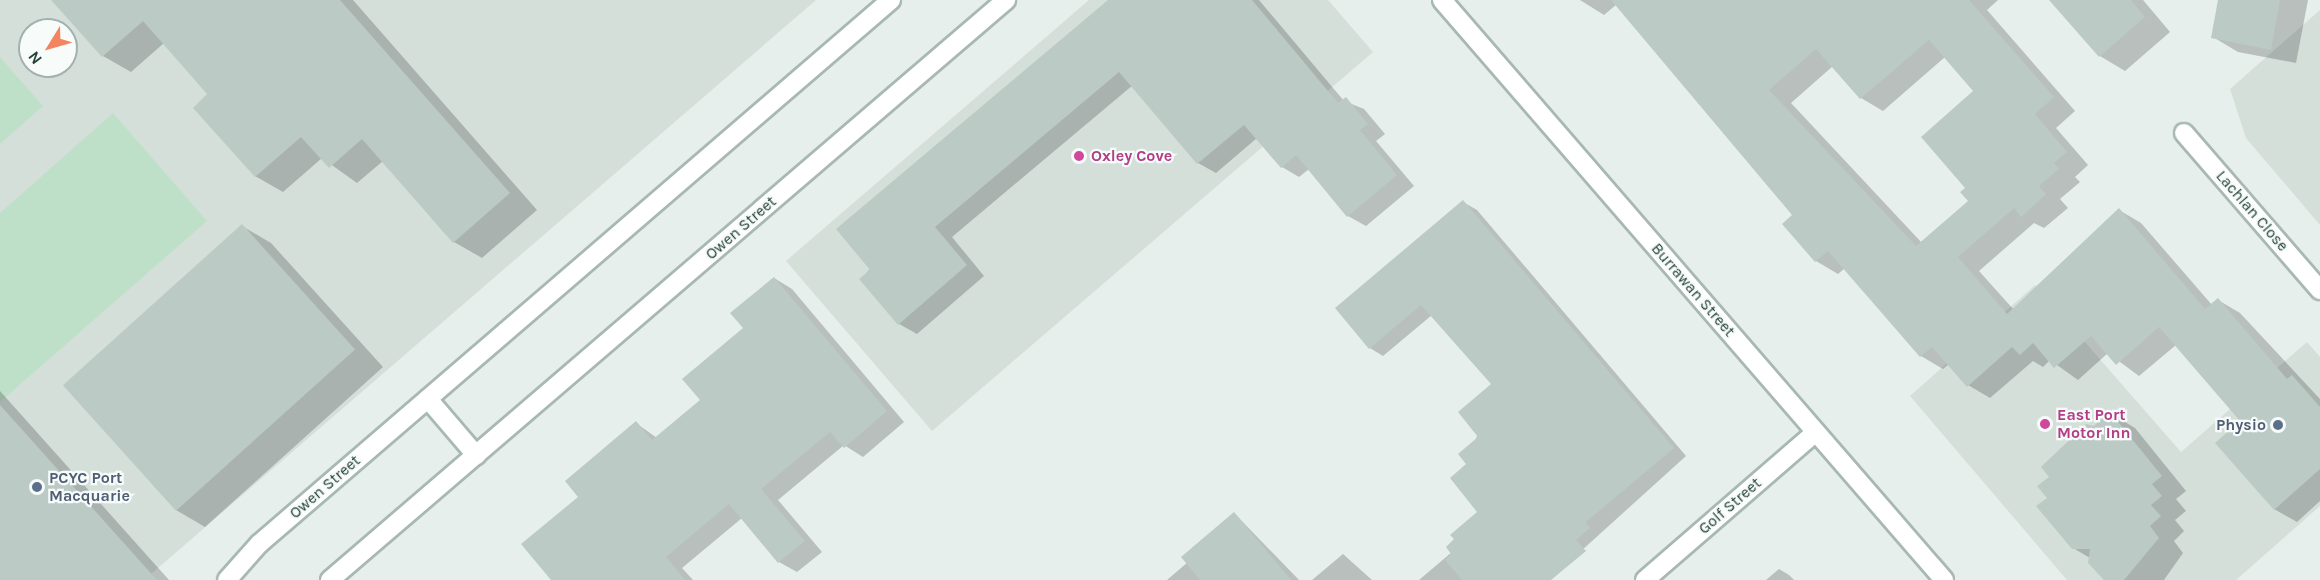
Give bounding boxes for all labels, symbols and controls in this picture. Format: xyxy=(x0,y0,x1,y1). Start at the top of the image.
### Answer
north arrow xyxy=(18,18,78,78)
text: N xyxy=(24,48,46,68)
place label: Oxley Cove xyxy=(1091,146,1172,166)
marker: Oxley Cove xyxy=(1072,149,1086,163)
street label: Lachlan Close xyxy=(2212,167,2292,255)
street label: Owen Street xyxy=(702,192,780,264)
street label: Burrawan Street xyxy=(1647,239,1739,341)
place label: East Port Motor Inn xyxy=(2057,405,2131,443)
place label: Physio xyxy=(2216,415,2266,435)
marker: East Port Motor Inn xyxy=(2038,417,2052,431)
marker: Physio xyxy=(2271,418,2285,432)
street label: Owen Street xyxy=(286,451,364,523)
place label: PCYC Port Macquarie xyxy=(49,468,130,506)
street label: Golf Street xyxy=(1695,474,1765,538)
marker: PCYC Port Macquarie xyxy=(30,480,44,494)

